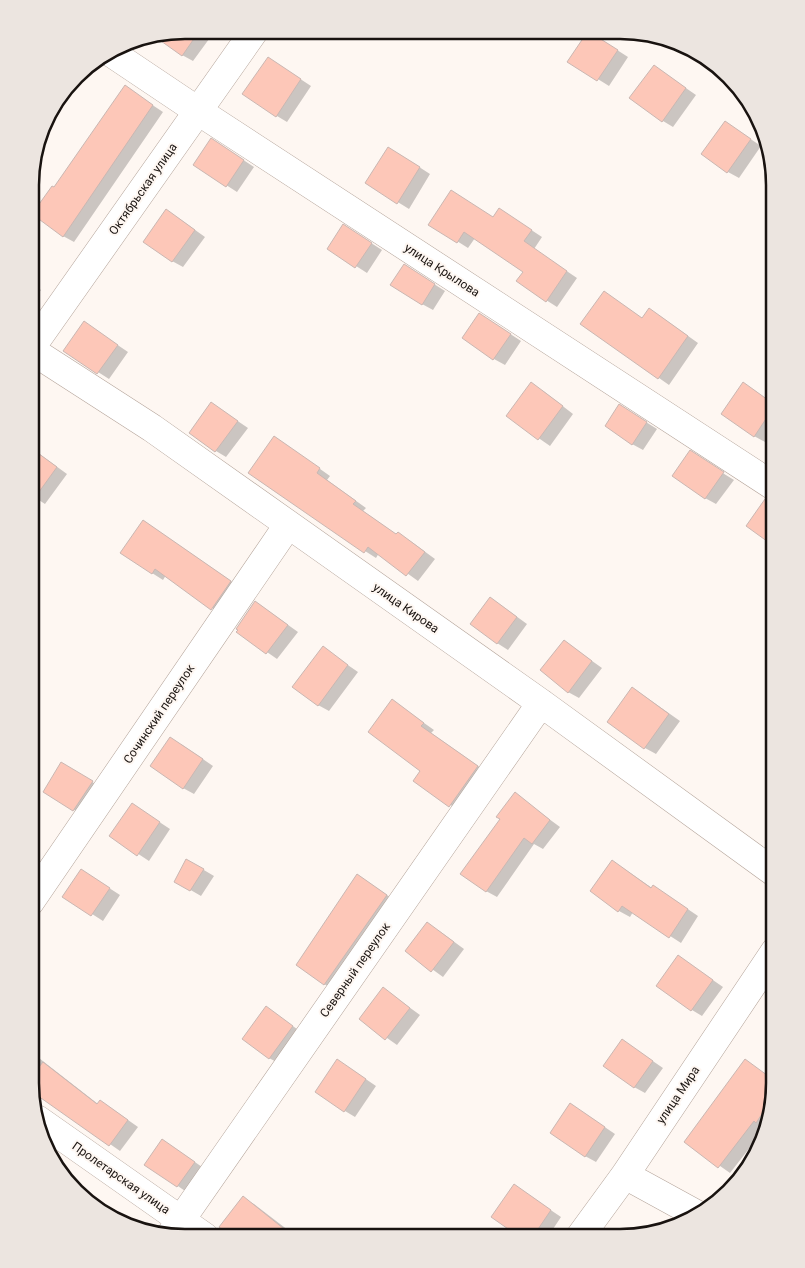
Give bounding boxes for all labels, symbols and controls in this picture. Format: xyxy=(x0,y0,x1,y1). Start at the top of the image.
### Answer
street label: Октябрьская улица xyxy=(106,140,180,238)
street label: улица Крылова xyxy=(402,241,482,299)
street label: улица Кирова xyxy=(370,580,442,636)
street label: Сочинский переулок xyxy=(121,661,198,766)
street label: Северный переулок xyxy=(317,920,393,1020)
street label: улица Мира xyxy=(654,1063,702,1127)
street label: Пролетарская улица xyxy=(69,1139,173,1217)

